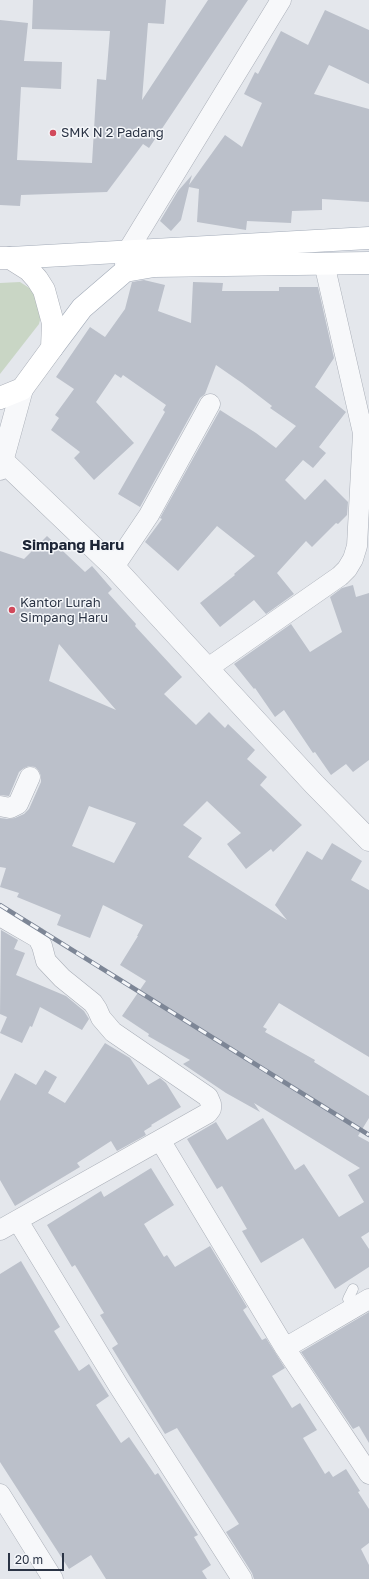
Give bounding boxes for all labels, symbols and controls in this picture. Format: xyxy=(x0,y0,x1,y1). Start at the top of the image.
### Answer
place label: SMK N 2 Padang xyxy=(61,125,164,141)
marker: SMK N 2 Padang xyxy=(48,128,58,138)
district label: Simpang Haru xyxy=(22,536,124,554)
place label: Kantor Lurah Simpang Haru xyxy=(20,595,108,626)
marker: Kantor Lurah Simpang Haru xyxy=(7,605,17,615)
scale bar xyxy=(10,1545,66,1571)
text: 20 m xyxy=(15,1552,43,1567)

